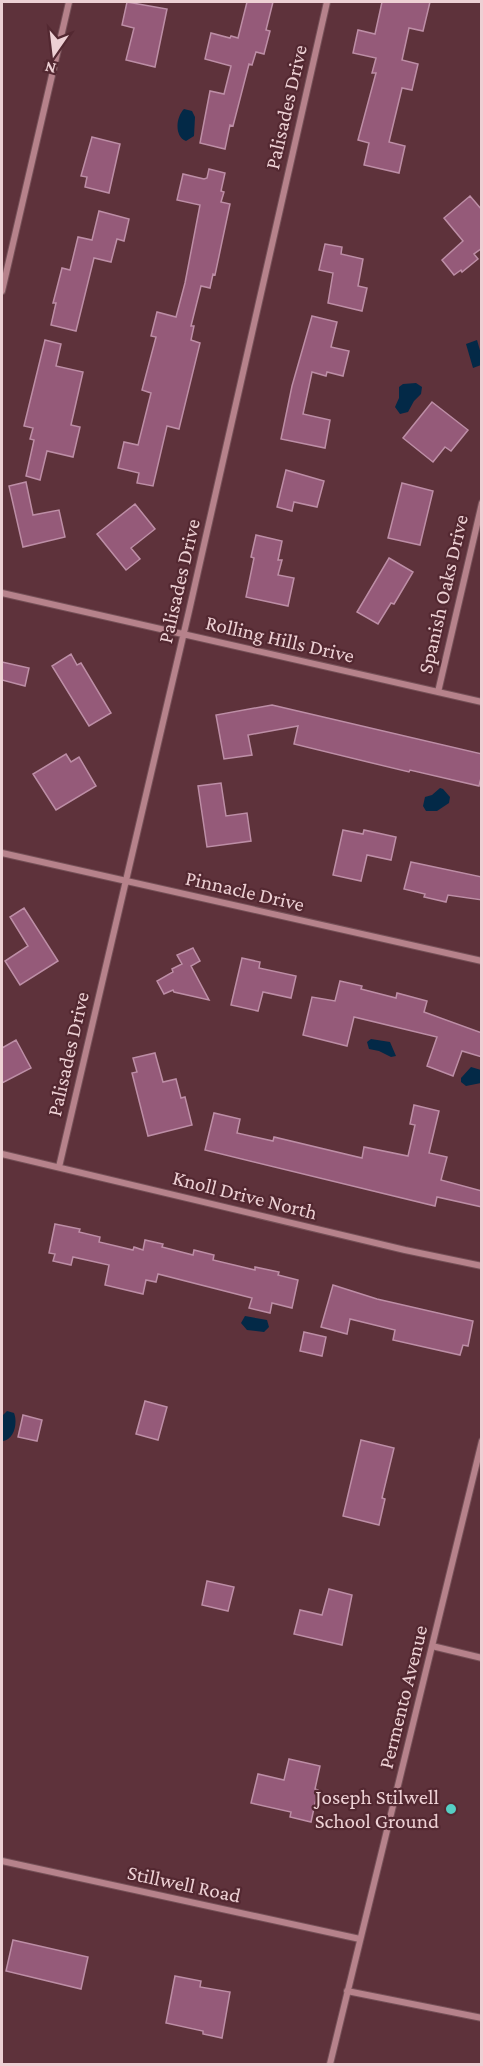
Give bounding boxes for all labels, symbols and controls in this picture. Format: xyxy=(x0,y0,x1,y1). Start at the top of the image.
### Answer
north arrow xyxy=(24,24,84,84)
street label: Palisades Drive xyxy=(260,42,312,172)
text: N xyxy=(43,58,58,78)
street label: Spanish Oaks Drive xyxy=(413,512,473,676)
street label: Palisades Drive xyxy=(153,516,205,646)
street label: Rolling Hills Drive xyxy=(203,610,357,668)
street label: Pinnacle Drive xyxy=(183,866,307,916)
street label: Palisades Drive xyxy=(42,989,94,1119)
street label: Knoll Drive North xyxy=(170,1165,320,1225)
street label: Permento Avenue xyxy=(374,1623,432,1771)
place label: Joseph Stilwell School Ground xyxy=(313,1785,439,1833)
marker: Joseph Stilwell School Ground xyxy=(444,1802,458,1816)
street label: Stillwell Road xyxy=(125,1860,243,1908)

